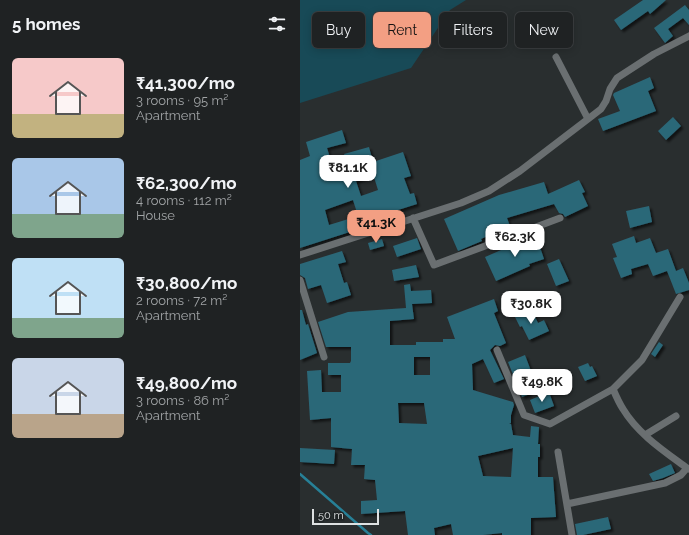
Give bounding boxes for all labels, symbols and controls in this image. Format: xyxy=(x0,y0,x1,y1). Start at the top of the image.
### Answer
chip: Buy xyxy=(312,12,365,48)
chip: Rent xyxy=(373,12,431,48)
chip: Filters xyxy=(439,12,507,48)
chip: New xyxy=(515,12,573,48)
icon: filters xyxy=(266,13,288,35)
text: 5 homes xyxy=(12,14,80,34)
text: ₹41,300/mo xyxy=(136,73,235,93)
icon: home xyxy=(44,74,92,122)
text: 3 rooms · 95 m² xyxy=(136,93,228,108)
text: Apartment xyxy=(136,108,200,123)
pin: ₹81.1K xyxy=(315,155,381,189)
text: ₹81.1K xyxy=(328,160,368,175)
text: ₹62,300/mo xyxy=(136,173,237,193)
icon: home xyxy=(44,174,92,222)
text: 4 rooms · 112 m² xyxy=(136,193,232,208)
text: House xyxy=(136,208,175,223)
pin: ₹41.3K xyxy=(343,210,409,244)
text: ₹41.3K xyxy=(356,215,396,230)
pin: ₹62.3K xyxy=(482,224,548,258)
text: ₹62.3K xyxy=(494,229,536,244)
text: ₹30,800/mo xyxy=(136,273,237,293)
icon: home xyxy=(44,274,92,322)
pin: ₹30.8K xyxy=(498,291,564,325)
text: 2 rooms · 72 m² xyxy=(136,293,227,308)
text: ₹30.8K xyxy=(510,296,552,311)
text: Apartment xyxy=(136,308,200,323)
pin: ₹49.8K xyxy=(509,369,575,403)
text: ₹49,800/mo xyxy=(136,373,237,393)
icon: home xyxy=(44,374,92,422)
text: ₹49.8K xyxy=(521,374,563,389)
text: 3 rooms · 86 m² xyxy=(136,393,229,408)
text: Apartment xyxy=(136,408,200,423)
scale bar xyxy=(312,507,379,526)
text: 50 m xyxy=(318,509,344,522)

